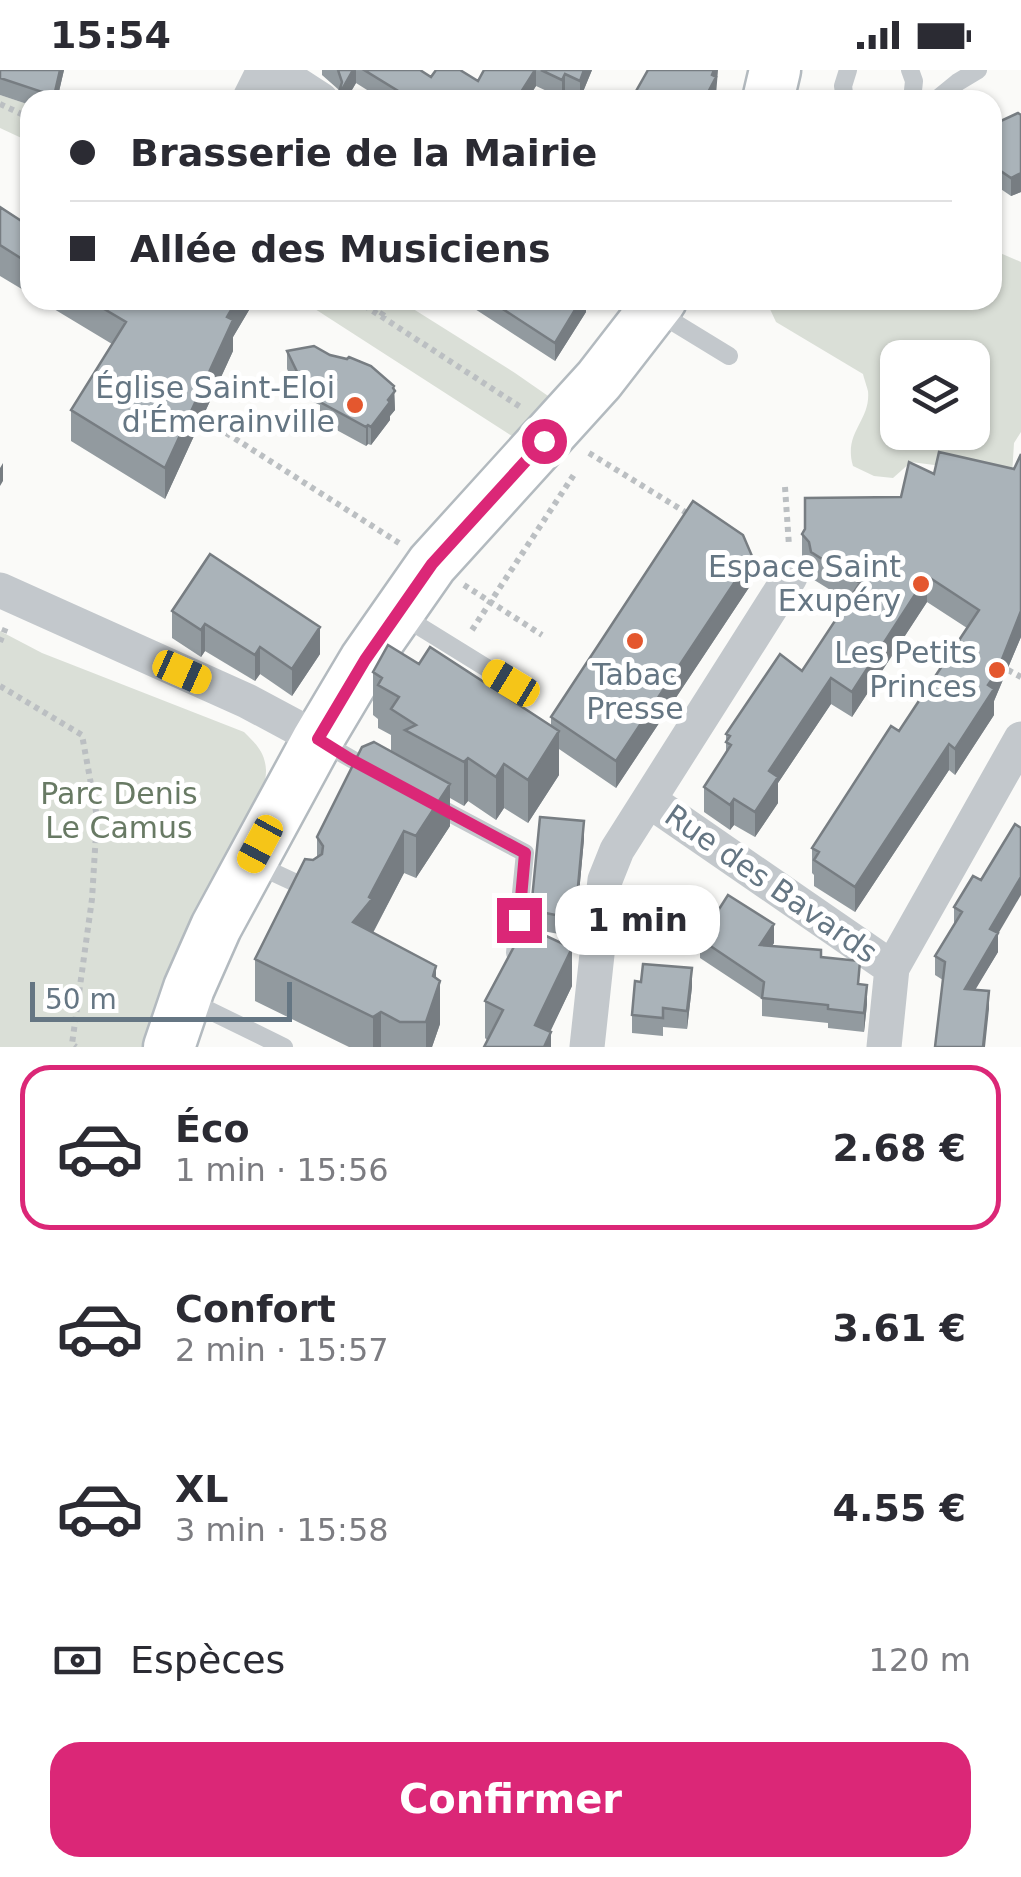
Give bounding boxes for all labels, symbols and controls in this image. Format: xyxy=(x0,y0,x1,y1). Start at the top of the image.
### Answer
text: 15:54 xyxy=(50,13,171,57)
text: Brasserie de la Mairie xyxy=(130,131,597,175)
text: Allée des Musiciens xyxy=(130,227,551,271)
map controls xyxy=(880,340,990,450)
button: layers xyxy=(880,340,990,450)
place label: Église Saint-Eloi d'Émerainville xyxy=(95,370,335,439)
marker: Église Saint-Eloi d'Émerainville xyxy=(344,394,366,416)
route start xyxy=(522,419,567,464)
place label: Espace Saint Exupéry xyxy=(708,549,901,618)
marker: Espace Saint Exupéry xyxy=(910,573,932,595)
marker: Tabac Presse xyxy=(624,630,646,652)
place label: Les Petits Princes xyxy=(834,635,977,704)
car xyxy=(148,646,216,698)
car xyxy=(478,655,544,711)
place label: Tabac Presse xyxy=(586,657,684,726)
marker: Les Petits Princes xyxy=(986,659,1008,681)
park label: Parc Denis Le Camus xyxy=(40,776,198,845)
street label: Rue des Bavards xyxy=(659,797,884,970)
car xyxy=(233,810,287,878)
callout: 1 min xyxy=(554,885,719,955)
route end xyxy=(497,898,542,943)
text: 1 min xyxy=(587,901,688,939)
scale bar xyxy=(30,977,292,1021)
text: 50 m xyxy=(45,983,117,1016)
icon: car xyxy=(55,1103,145,1193)
text: Éco xyxy=(175,1107,250,1151)
text: 2.68 € xyxy=(833,1126,966,1170)
text: 1 min · 15:56 xyxy=(175,1151,389,1189)
icon: car xyxy=(55,1283,145,1373)
text: Confort xyxy=(175,1287,336,1331)
text: 3.61 € xyxy=(833,1306,966,1350)
text: 2 min · 15:57 xyxy=(175,1331,389,1369)
icon: car xyxy=(55,1463,145,1553)
text: XL xyxy=(175,1467,229,1511)
text: 4.55 € xyxy=(833,1486,966,1530)
text: 3 min · 15:58 xyxy=(175,1511,389,1549)
icon: cash xyxy=(50,1633,105,1688)
text: Espèces xyxy=(130,1638,285,1682)
text: 120 m xyxy=(869,1641,971,1679)
button: Confirmer xyxy=(50,1742,971,1857)

